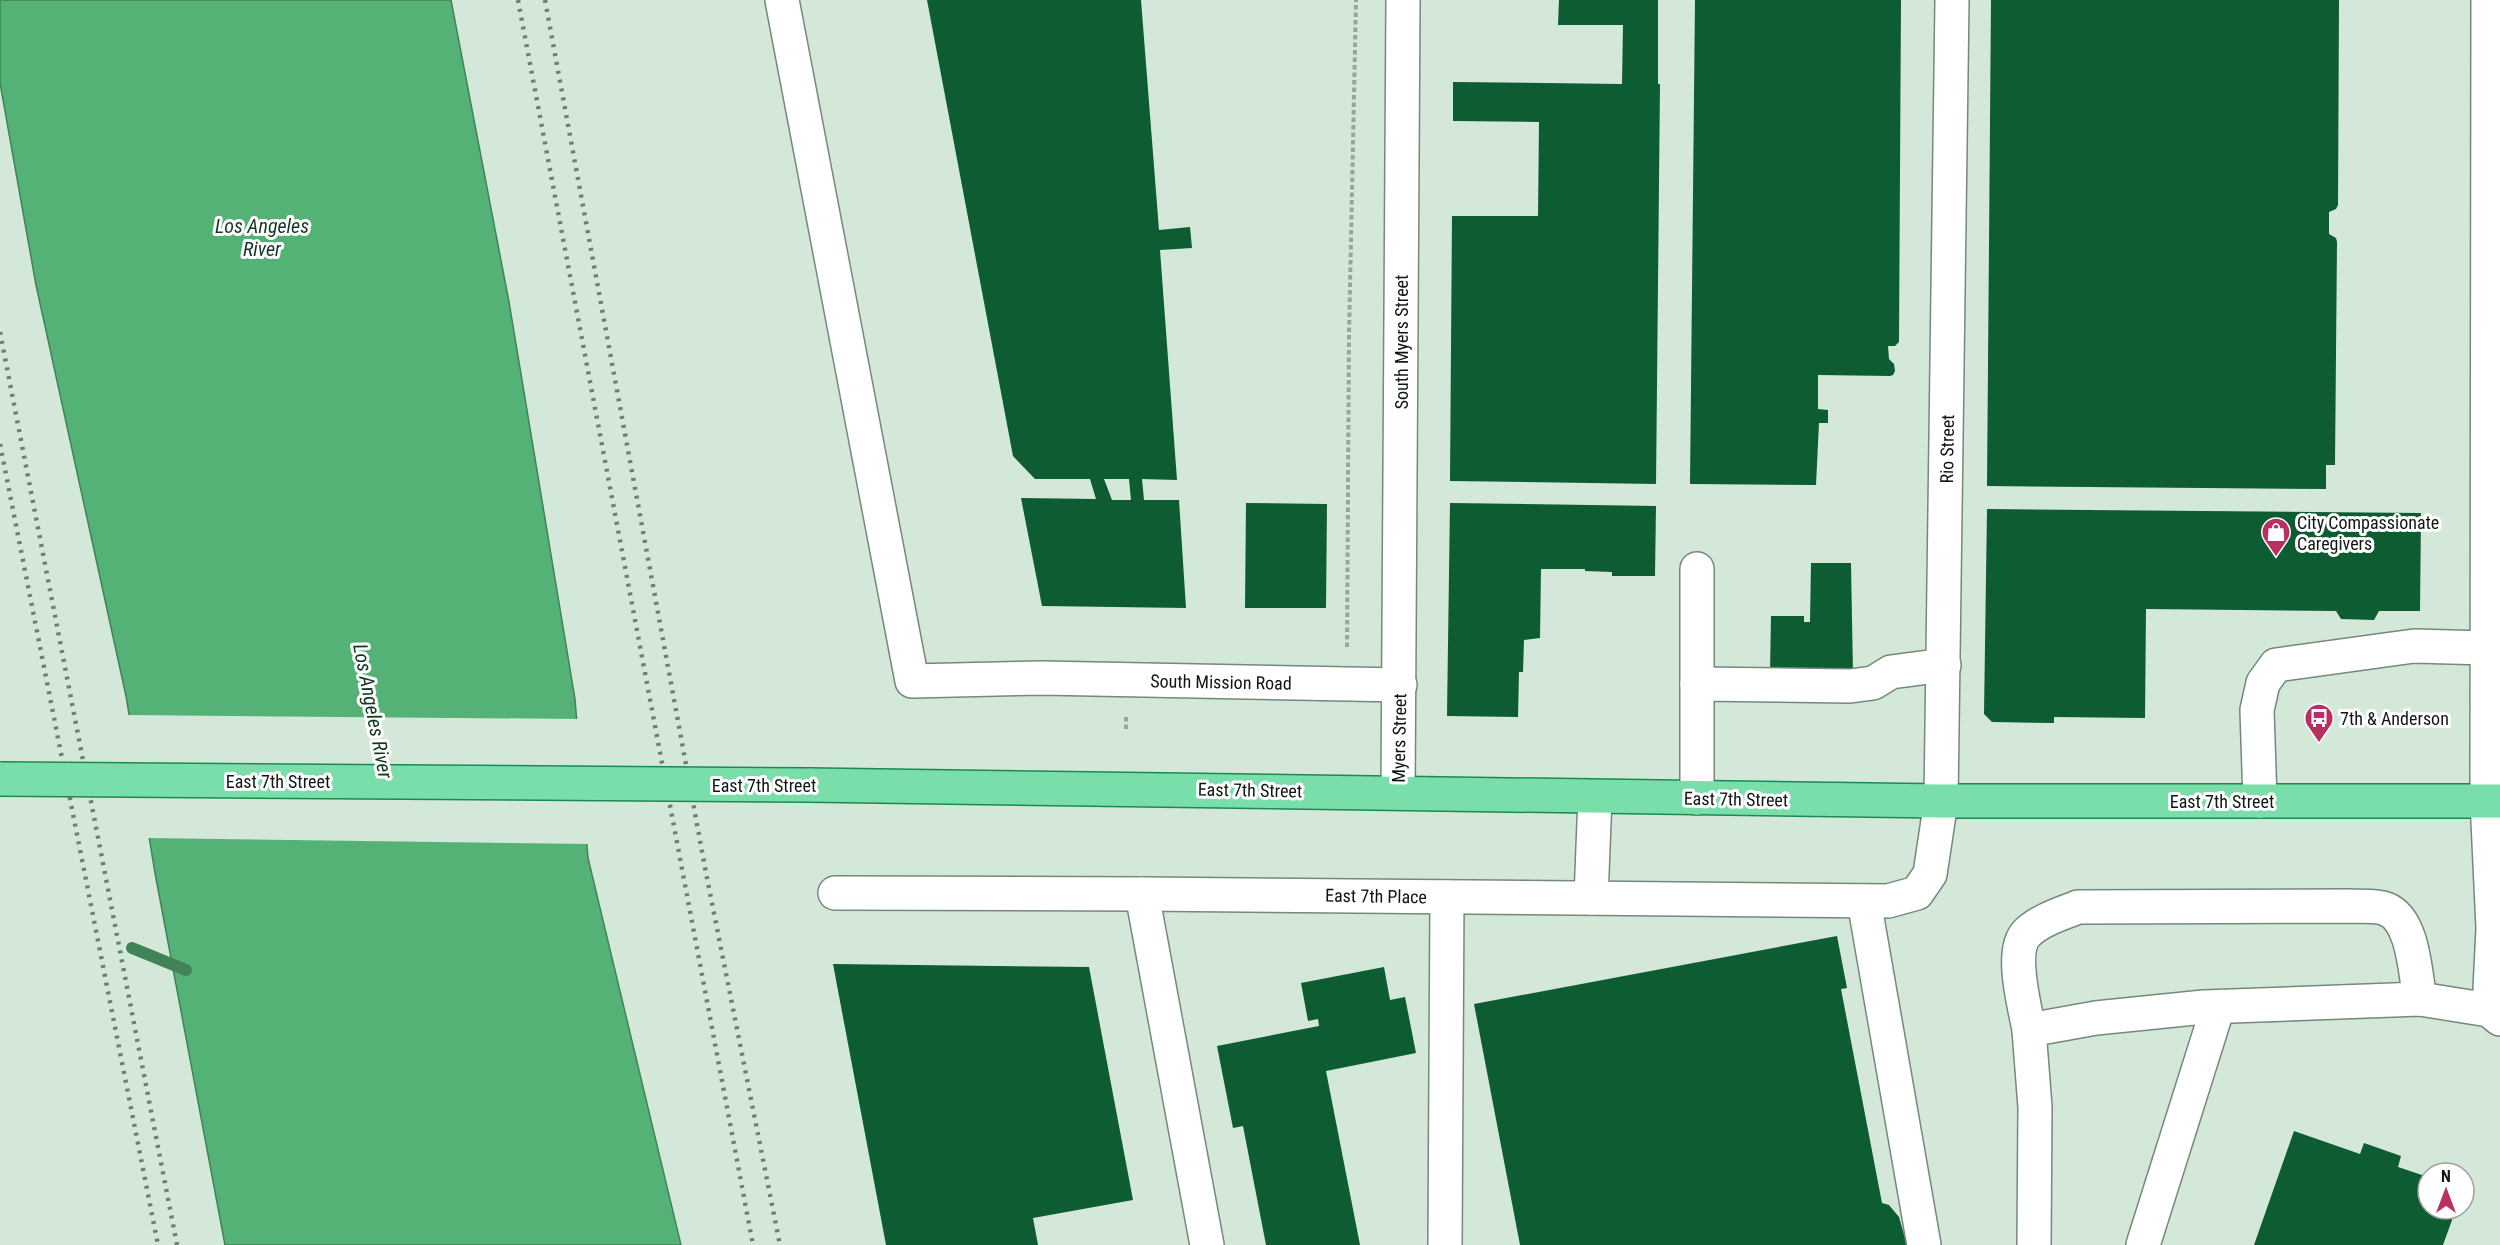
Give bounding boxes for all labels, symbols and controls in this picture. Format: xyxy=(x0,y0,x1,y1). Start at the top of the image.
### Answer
water label: Los Angeles River xyxy=(215,214,309,261)
street label: South Myers Street xyxy=(1391,275,1412,409)
street label: Rio Street xyxy=(1936,414,1958,484)
place label: City Compassionate Caregivers xyxy=(2297,512,2439,554)
shop icon: City Compassionate Caregivers xyxy=(2260,516,2292,558)
water label: Los Angeles River xyxy=(348,642,398,781)
street label: South Mission Road xyxy=(1150,670,1292,694)
street label: Myers Street xyxy=(1388,693,1410,783)
bus stop icon: 7th & Anderson xyxy=(2303,702,2335,744)
place label: 7th & Anderson xyxy=(2340,708,2449,729)
street label: East 7th Street xyxy=(226,771,330,792)
street label: East 7th Street xyxy=(712,775,816,796)
street label: East 7th Street xyxy=(1198,779,1302,801)
street label: East 7th Street xyxy=(1684,788,1788,810)
street label: East 7th Street xyxy=(2170,791,2274,812)
street label: East 7th Place xyxy=(1325,885,1427,907)
north arrow xyxy=(2416,1161,2476,1221)
text: N xyxy=(2441,1167,2451,1186)

